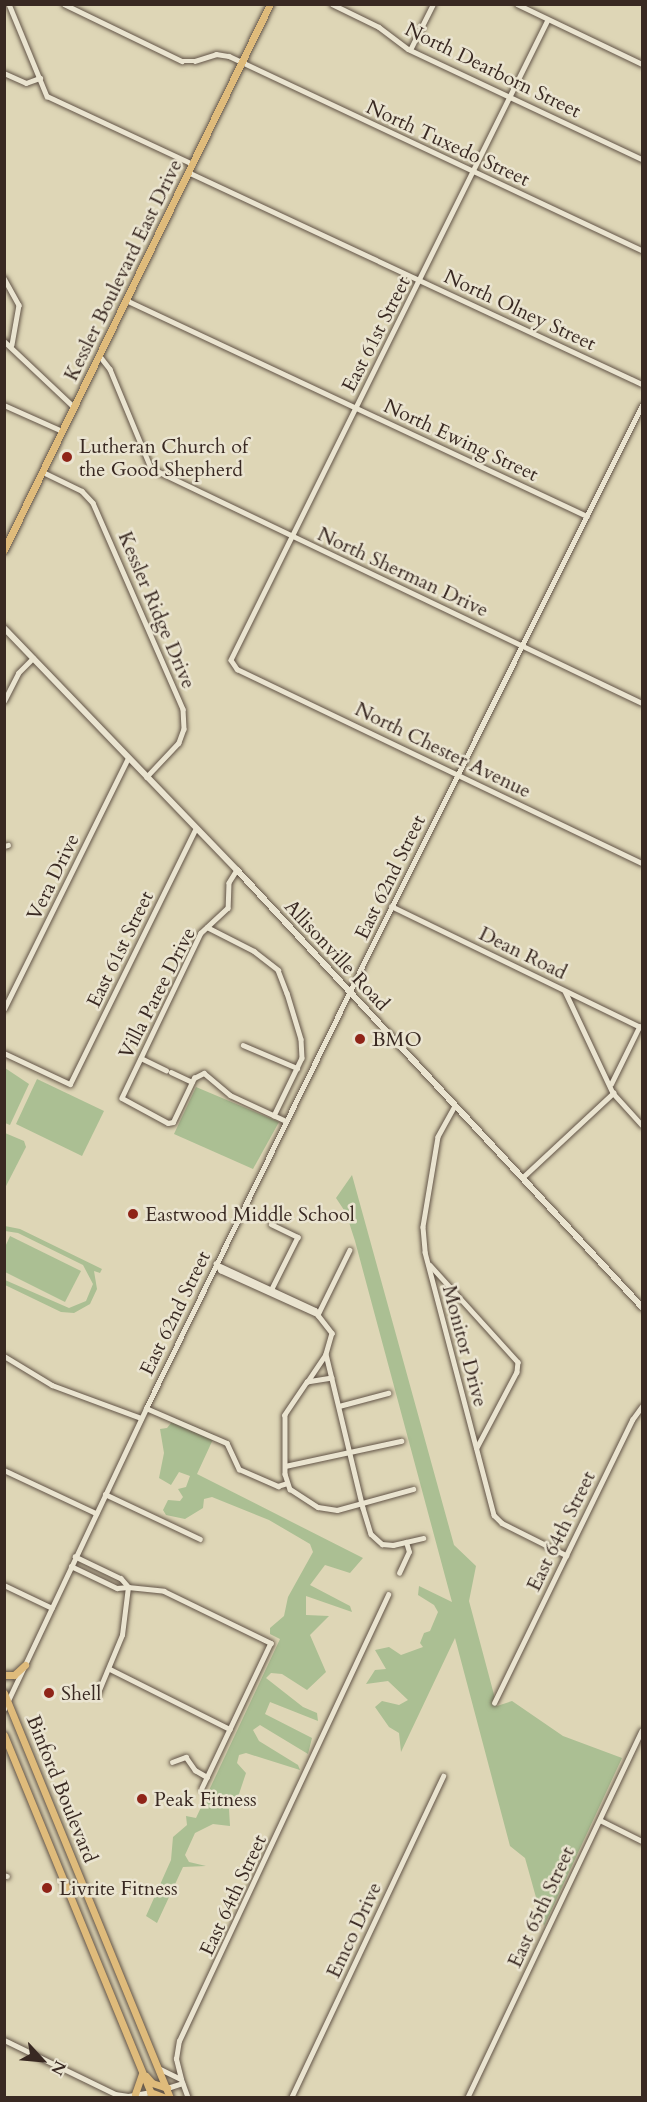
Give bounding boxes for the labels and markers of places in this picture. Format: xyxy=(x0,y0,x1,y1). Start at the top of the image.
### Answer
place label: Lutheran Church of the Good Shepherd xyxy=(79,434,248,481)
marker: Lutheran Church of the Good Shepherd xyxy=(60,450,74,464)
place label: BMO xyxy=(372,1027,422,1051)
marker: BMO xyxy=(353,1032,367,1046)
place label: Eastwood Middle School xyxy=(145,1202,355,1226)
marker: Eastwood Middle School xyxy=(126,1207,140,1221)
place label: Shell xyxy=(61,1681,101,1705)
marker: Shell xyxy=(42,1686,56,1700)
place label: Peak Fitness xyxy=(154,1787,257,1811)
marker: Peak Fitness xyxy=(135,1792,149,1806)
place label: Livrite Fitness xyxy=(59,1876,178,1900)
marker: Livrite Fitness xyxy=(40,1881,54,1895)

